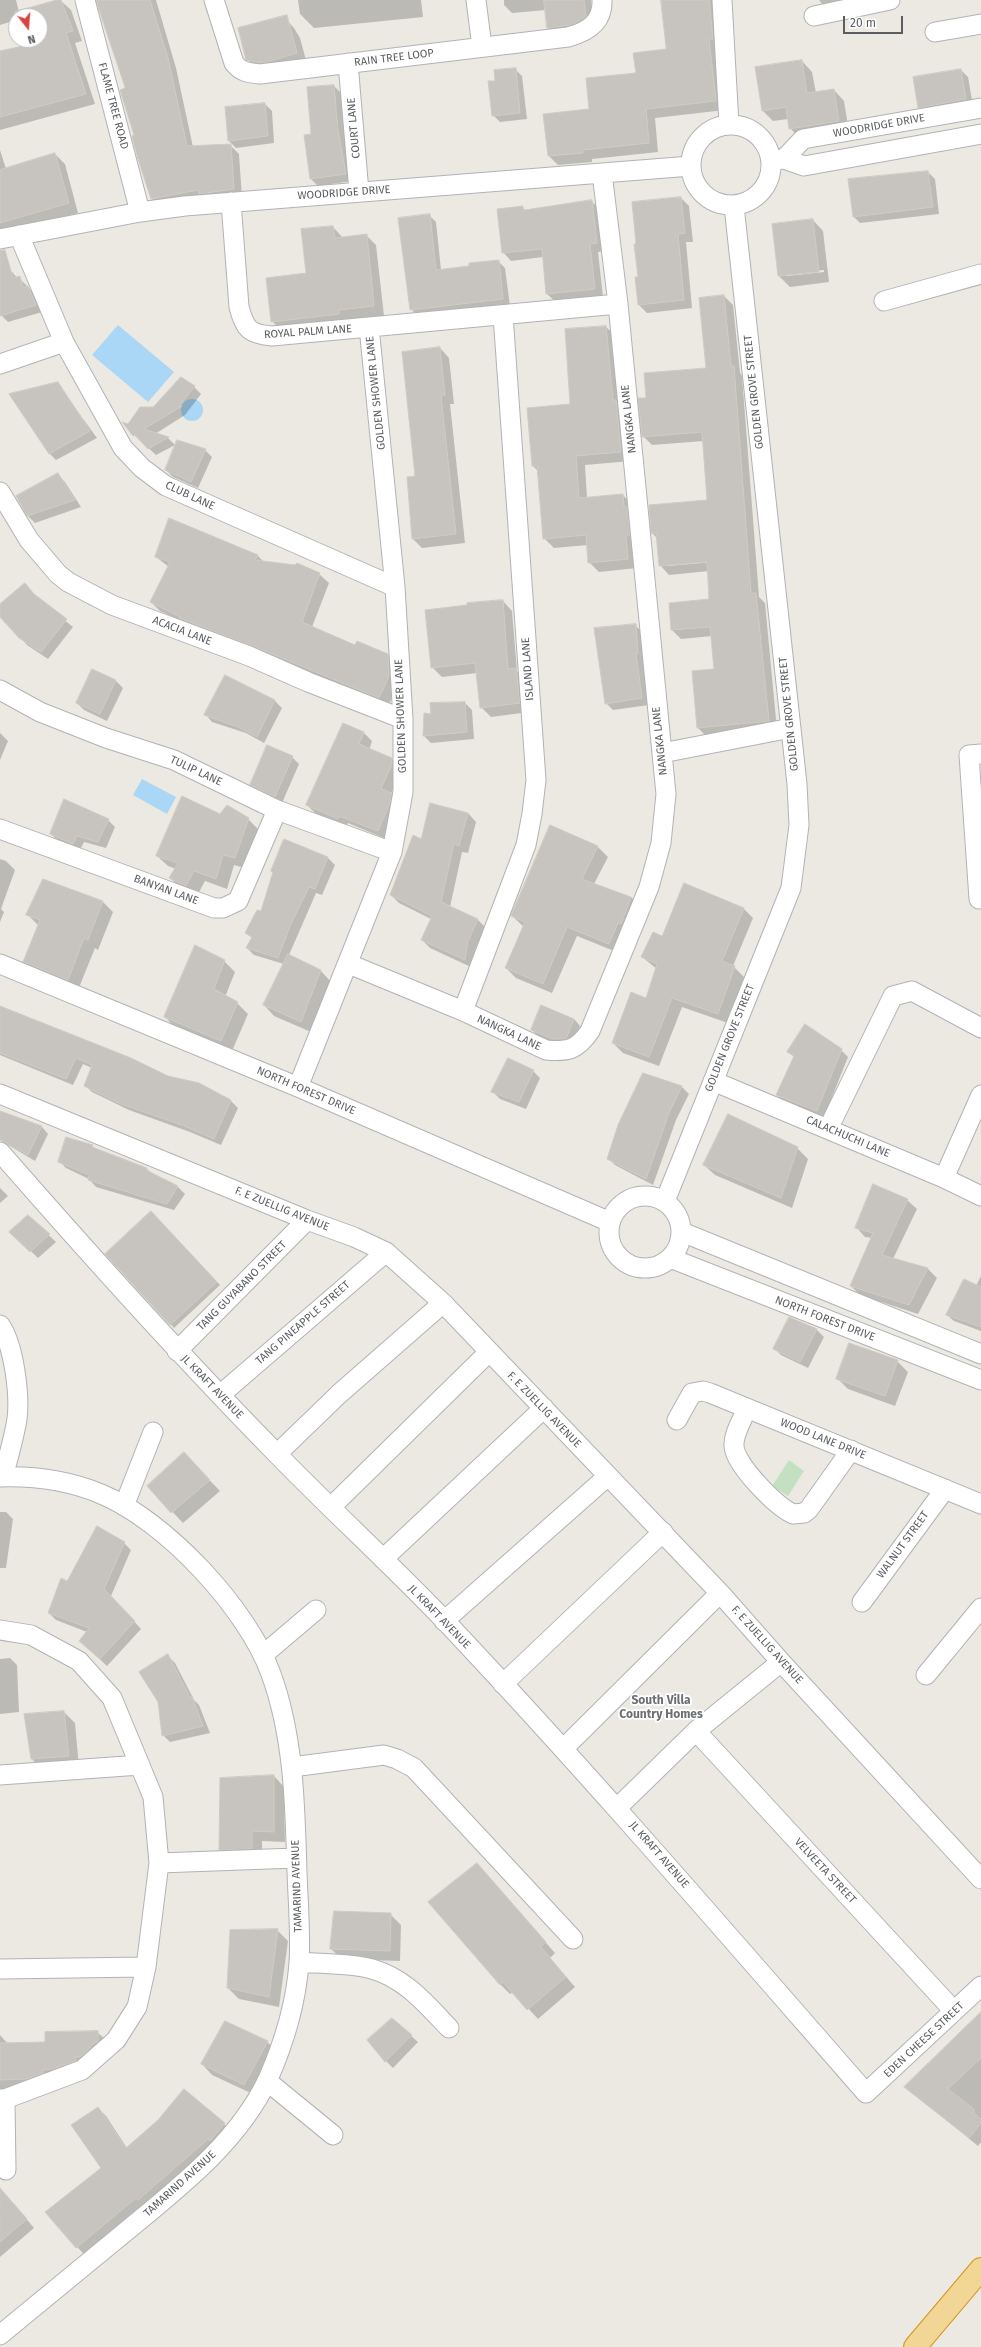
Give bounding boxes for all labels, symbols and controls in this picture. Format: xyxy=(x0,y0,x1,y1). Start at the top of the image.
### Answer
north arrow xyxy=(8,8,48,48)
scale bar xyxy=(845,8,905,34)
text: 20 m xyxy=(850,16,876,30)
text: N xyxy=(26,32,37,46)
street label: RAIN TREE LOOP xyxy=(353,47,435,69)
street label: FLAME TREE ROAD xyxy=(95,61,131,151)
street label: COURT LANE xyxy=(345,97,363,159)
street label: WOODRIDGE DRIVE xyxy=(832,111,926,141)
street label: WOODRIDGE DRIVE xyxy=(297,183,391,203)
street label: ROYAL PALM LANE xyxy=(264,322,352,342)
street label: GOLDEN GROVE STREET xyxy=(741,334,767,450)
street label: GOLDEN SHOWER LANE xyxy=(363,336,389,450)
street label: NANGKA LANE xyxy=(619,384,639,454)
street label: CLUB LANE xyxy=(163,479,217,513)
street label: ACACIA LANE xyxy=(151,614,213,648)
street label: ISLAND LANE xyxy=(519,637,537,701)
street label: GOLDEN GROVE STREET xyxy=(776,656,802,772)
street label: GOLDEN SHOWER LANE xyxy=(392,659,410,773)
street label: NANGKA LANE xyxy=(650,706,670,776)
street label: TULIP LANE xyxy=(168,753,224,789)
street label: BANYAN LANE xyxy=(132,872,200,908)
street label: GOLDEN GROVE STREET xyxy=(702,982,758,1094)
street label: NANGKA LANE xyxy=(475,1012,543,1054)
street label: NORTH FOREST DRIVE xyxy=(255,1064,357,1118)
street label: CALACHUCHI LANE xyxy=(804,1113,892,1161)
street label: F. E ZUELLIG AVENUE xyxy=(233,1184,331,1234)
street label: TANG GUYABANO STREET xyxy=(194,1238,290,1334)
street label: TANG PINEAPPLE STREET xyxy=(253,1278,353,1368)
street label: NORTH FOREST DRIVE xyxy=(773,1294,877,1344)
street label: JL KRAFT AVENUE xyxy=(178,1352,246,1422)
street label: F. E ZUELLIG AVENUE xyxy=(504,1369,584,1451)
street label: WOOD LANE DRIVE xyxy=(778,1416,868,1462)
street label: WALNUT STREET xyxy=(874,1509,932,1581)
street label: JL KRAFT AVENUE xyxy=(405,1582,473,1652)
street label: F. E ZUELLIG AVENUE xyxy=(728,1603,806,1687)
district label: South Villa Country Homes xyxy=(619,1694,703,1722)
street label: JL KRAFT AVENUE xyxy=(626,1819,692,1891)
street label: VELVEETA STREET xyxy=(791,1836,859,1906)
street label: TAMARIND AVENUE xyxy=(289,1840,305,1932)
street label: EDEN CHEESE STREET xyxy=(881,1999,967,2081)
street label: TAMARIND AVENUE xyxy=(141,2148,219,2220)

